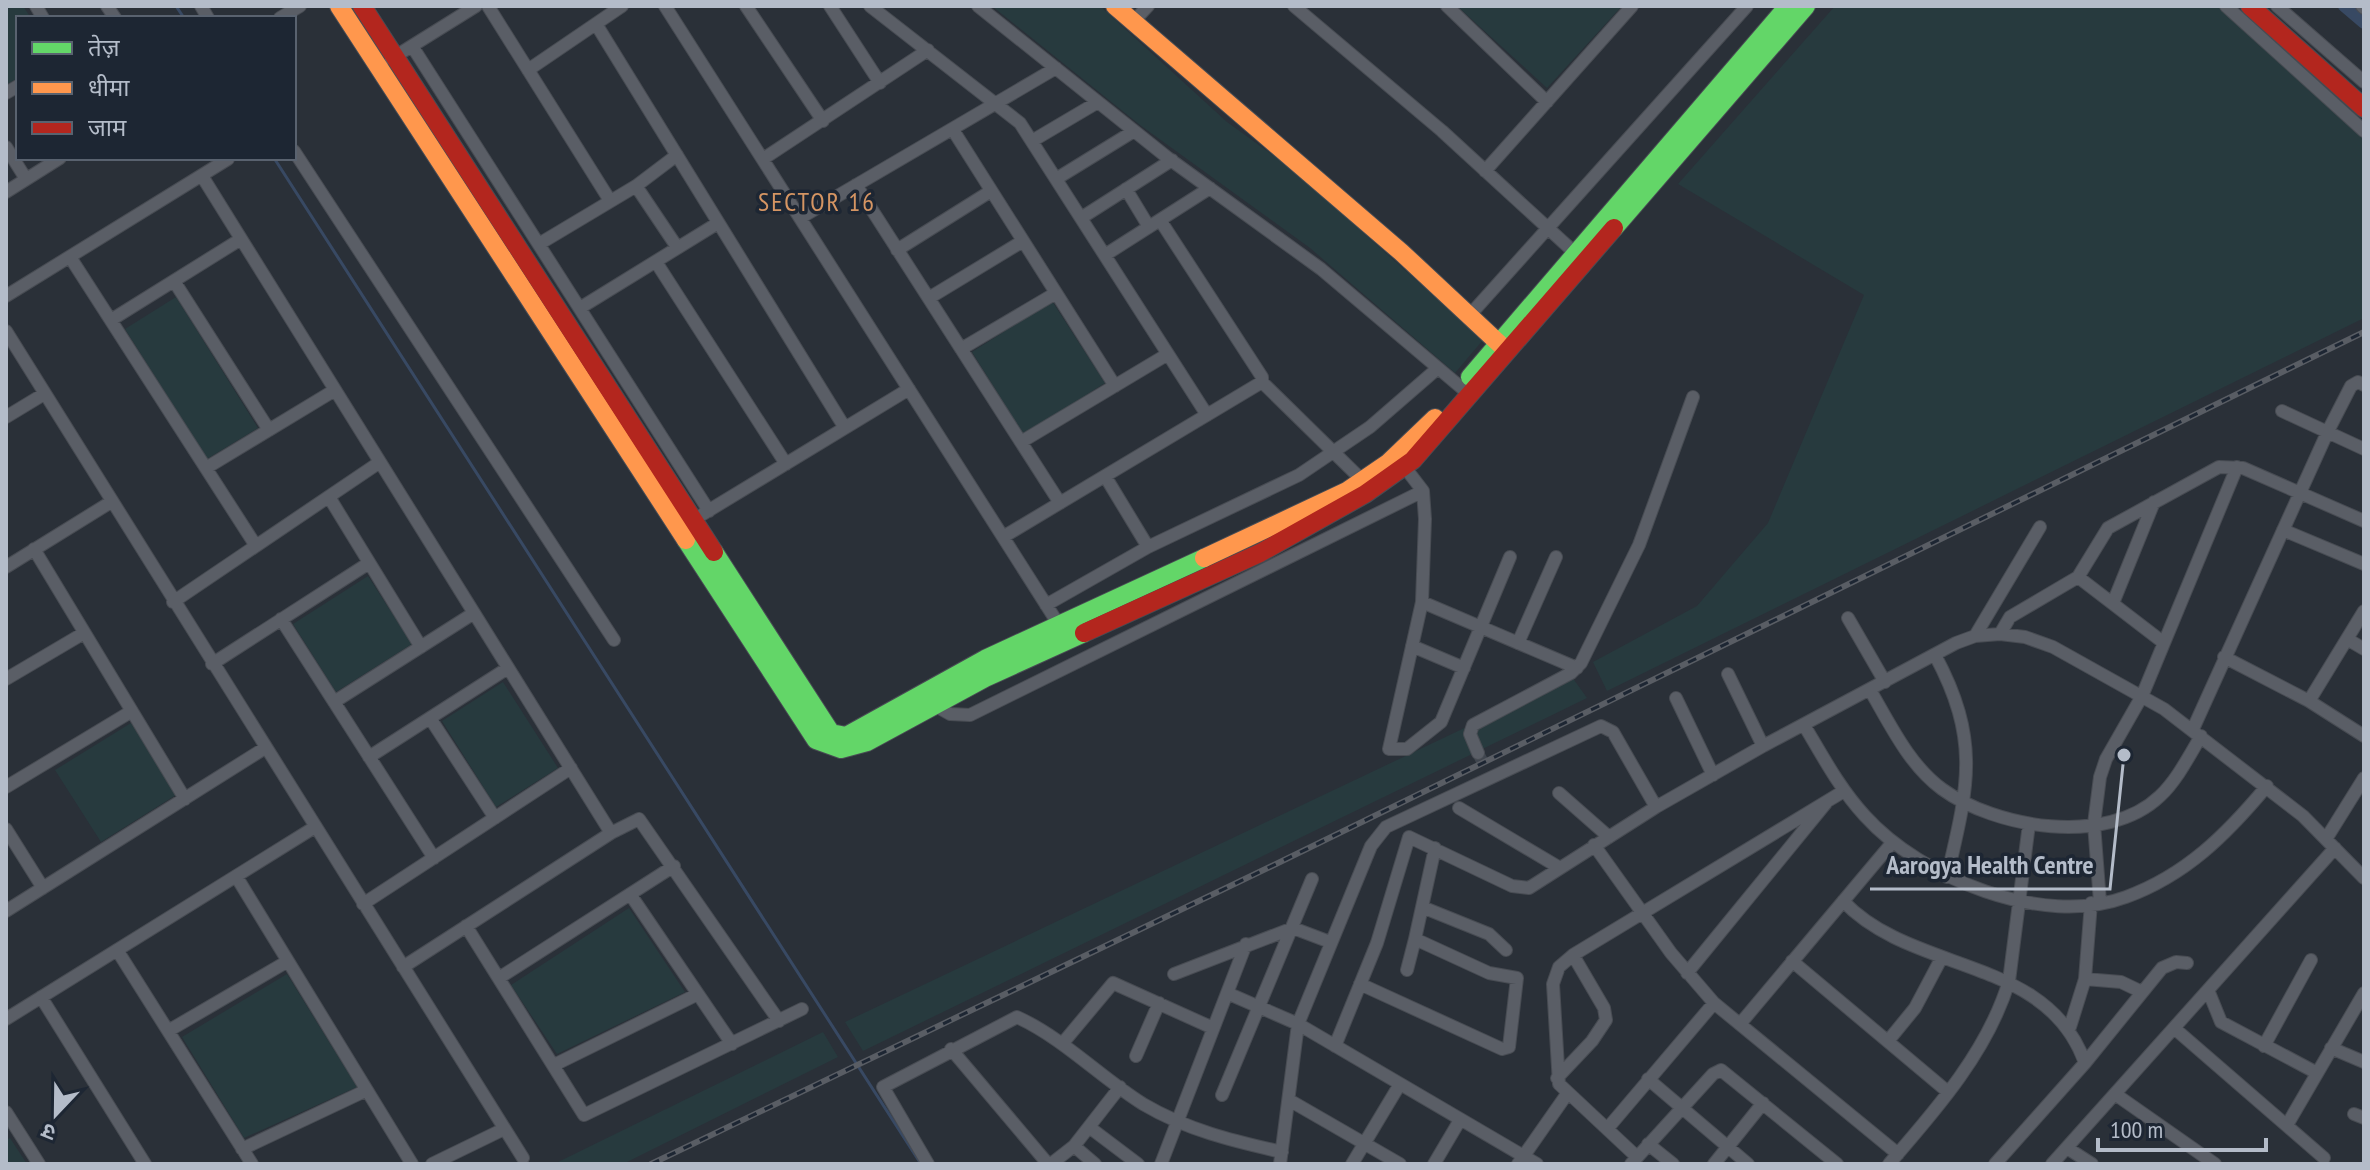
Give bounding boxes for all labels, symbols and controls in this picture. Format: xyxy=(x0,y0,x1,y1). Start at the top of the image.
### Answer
legend xyxy=(16,16,296,160)
text: तेज़ xyxy=(88,32,121,63)
text: धीमा xyxy=(88,72,130,103)
text: जाम xyxy=(88,112,127,143)
district label: SECTOR 16 xyxy=(758,185,876,218)
callout: Aarogya Health Centre xyxy=(1870,839,2110,889)
text: Aarogya Health Centre xyxy=(1885,848,2094,881)
north arrow xyxy=(16,1074,96,1154)
scale bar xyxy=(2098,1102,2266,1152)
text: 100 m xyxy=(2110,1114,2163,1145)
text: उ xyxy=(36,1117,60,1148)

